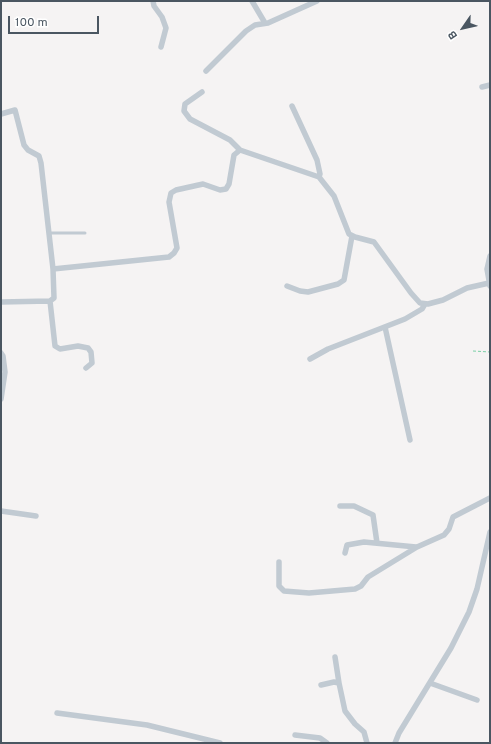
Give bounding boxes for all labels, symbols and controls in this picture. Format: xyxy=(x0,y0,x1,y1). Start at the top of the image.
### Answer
scale bar xyxy=(10,8,101,34)
north arrow xyxy=(443,8,483,48)
text: 100 m xyxy=(15,15,48,31)
text: B xyxy=(445,28,461,42)

